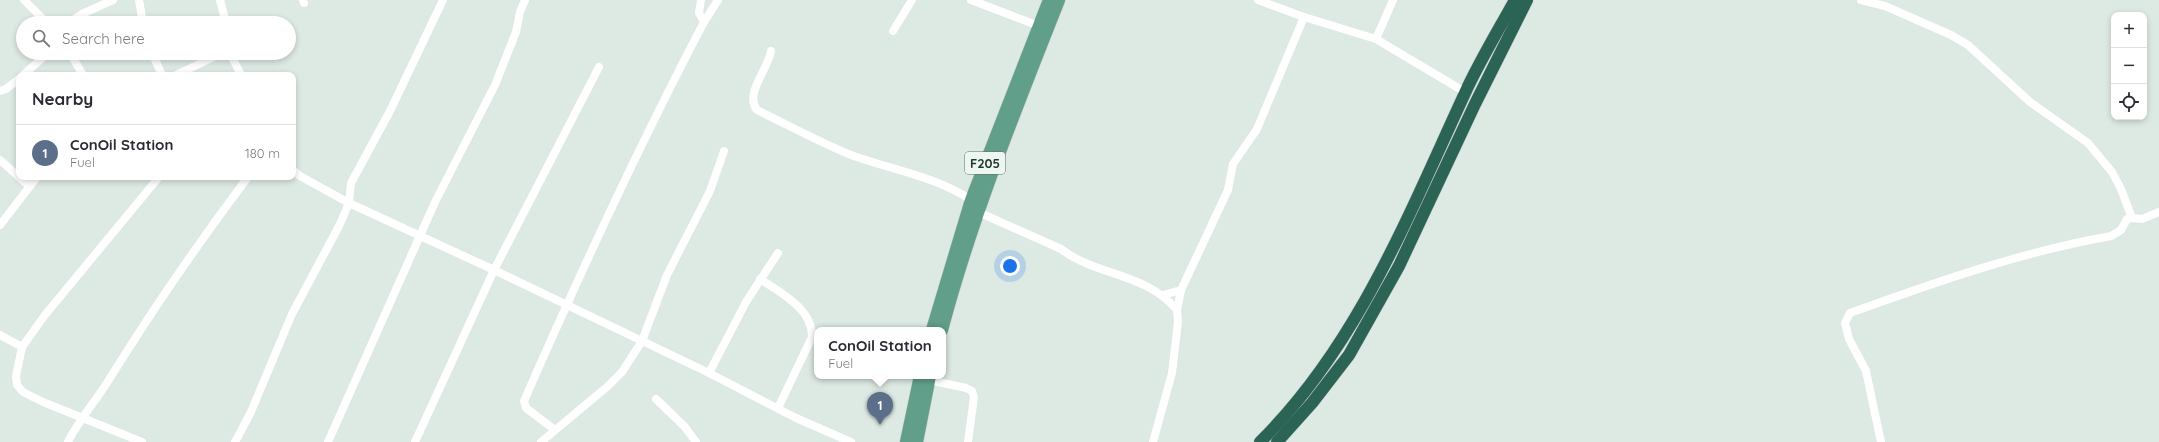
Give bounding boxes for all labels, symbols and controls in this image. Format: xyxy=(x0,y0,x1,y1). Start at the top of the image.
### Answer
map controls xyxy=(2111,12,2147,120)
button: + xyxy=(2111,12,2147,48)
search box xyxy=(16,16,296,60)
icon: search xyxy=(30,27,52,49)
text: Search here xyxy=(62,29,145,48)
button: − xyxy=(2111,48,2147,84)
button: locate xyxy=(2111,84,2147,120)
text: Nearby xyxy=(32,88,93,109)
text: ConOil Station xyxy=(70,135,173,154)
text: 1 xyxy=(42,145,48,161)
text: 180 m xyxy=(245,145,280,161)
road number: F205 xyxy=(965,152,1005,174)
text: Fuel xyxy=(70,154,95,170)
your location xyxy=(1000,256,1020,276)
popup xyxy=(814,327,946,379)
text: ConOil Station xyxy=(828,336,932,355)
text: Fuel xyxy=(828,355,853,371)
pin: 1 xyxy=(867,392,893,425)

